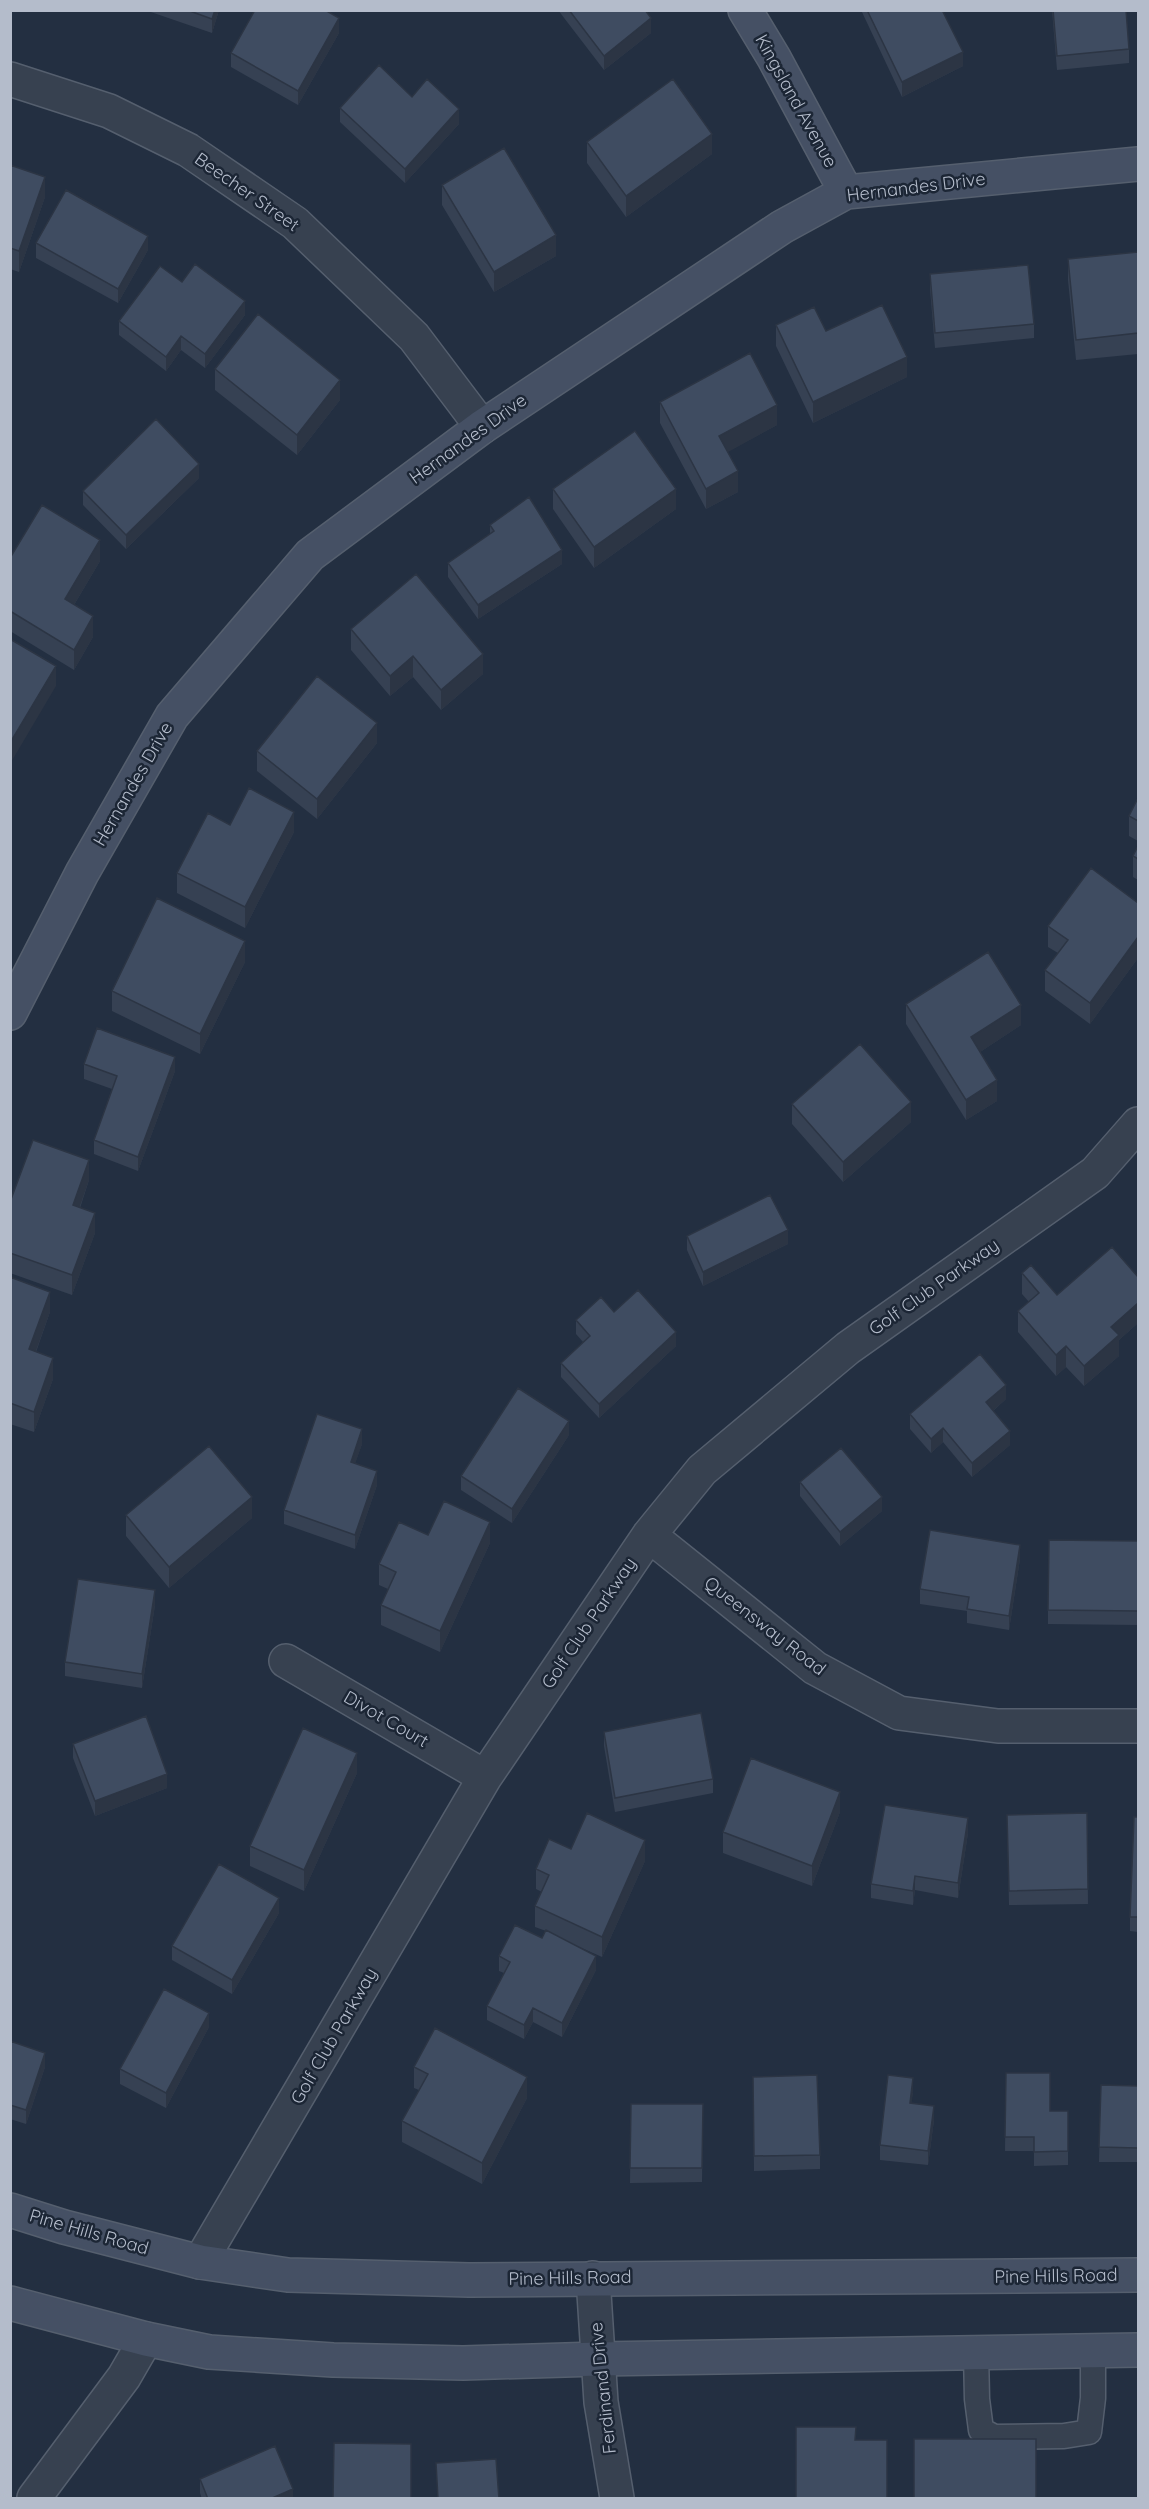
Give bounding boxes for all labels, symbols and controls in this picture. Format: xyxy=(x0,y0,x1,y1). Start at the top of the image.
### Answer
street label: Kingsland Avenue xyxy=(750,30,843,171)
street label: Beecher Street xyxy=(190,147,304,236)
street label: Hernandes Drive xyxy=(845,167,987,206)
street label: Hernandes Drive xyxy=(404,388,531,489)
street label: Hernandes Drive xyxy=(88,718,177,850)
street label: Golf Club Parkway xyxy=(864,1233,1003,1340)
street label: Golf Club Parkway xyxy=(536,1553,641,1693)
street label: Queensway Road xyxy=(700,1571,831,1680)
street label: Divot Court xyxy=(340,1685,433,1752)
street label: Golf Club Parkway xyxy=(285,1963,382,2108)
street label: Pine Hills Road xyxy=(27,2203,152,2260)
street label: Pine Hills Road xyxy=(994,2263,1118,2288)
street label: Pine Hills Road xyxy=(508,2265,632,2290)
street label: Ferdinand Drive xyxy=(584,2321,621,2455)

